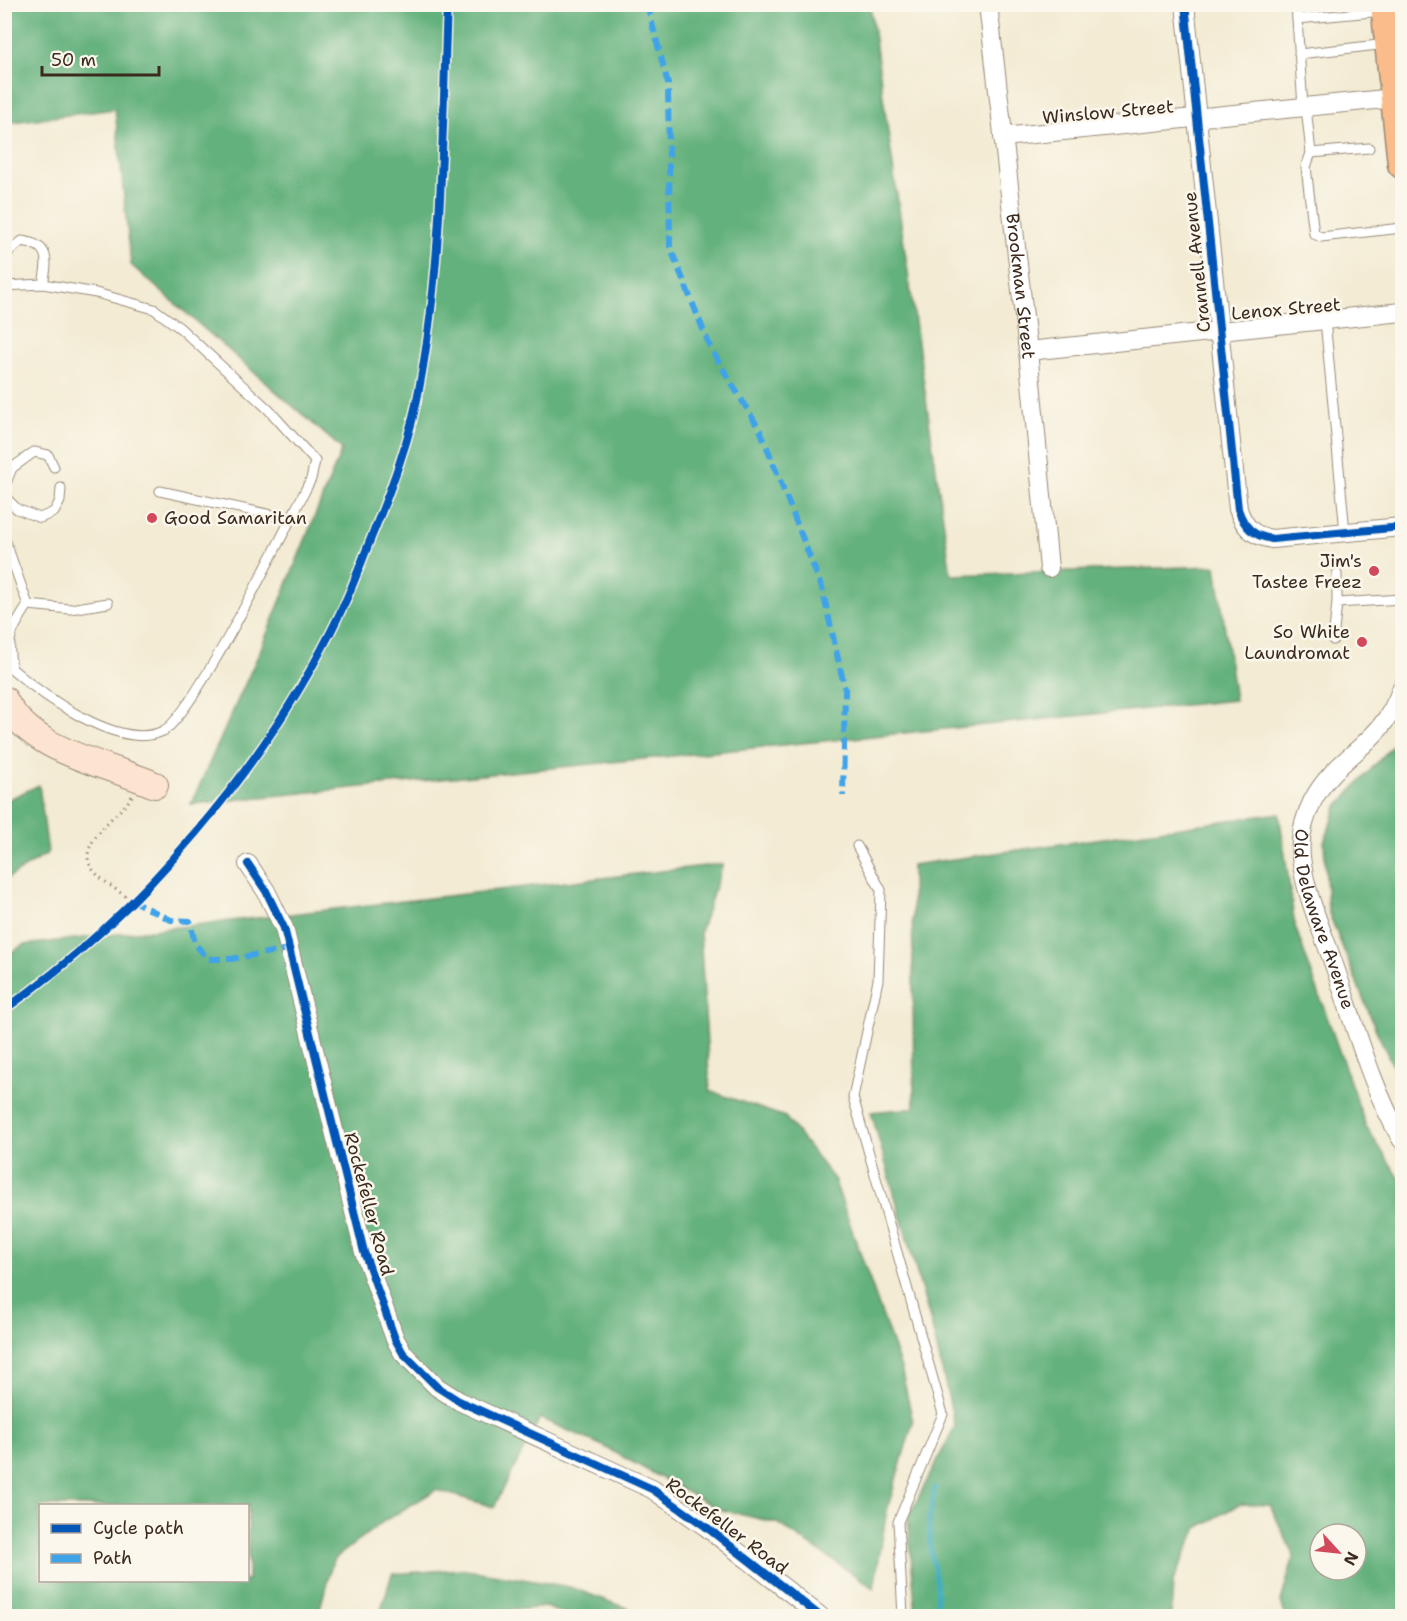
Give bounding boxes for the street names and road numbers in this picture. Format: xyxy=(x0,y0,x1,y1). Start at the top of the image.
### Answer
street label: Winslow Street xyxy=(1041,94,1175,130)
street label: Crannell Avenue xyxy=(1178,190,1216,334)
street label: Brookman Street xyxy=(1000,212,1041,360)
street label: Lenox Street xyxy=(1230,292,1342,326)
street label: Old Delaware Avenue xyxy=(1288,827,1360,1012)
street label: Rockefeller Road xyxy=(338,1130,400,1278)
street label: Rockefeller Road xyxy=(661,1472,793,1580)

